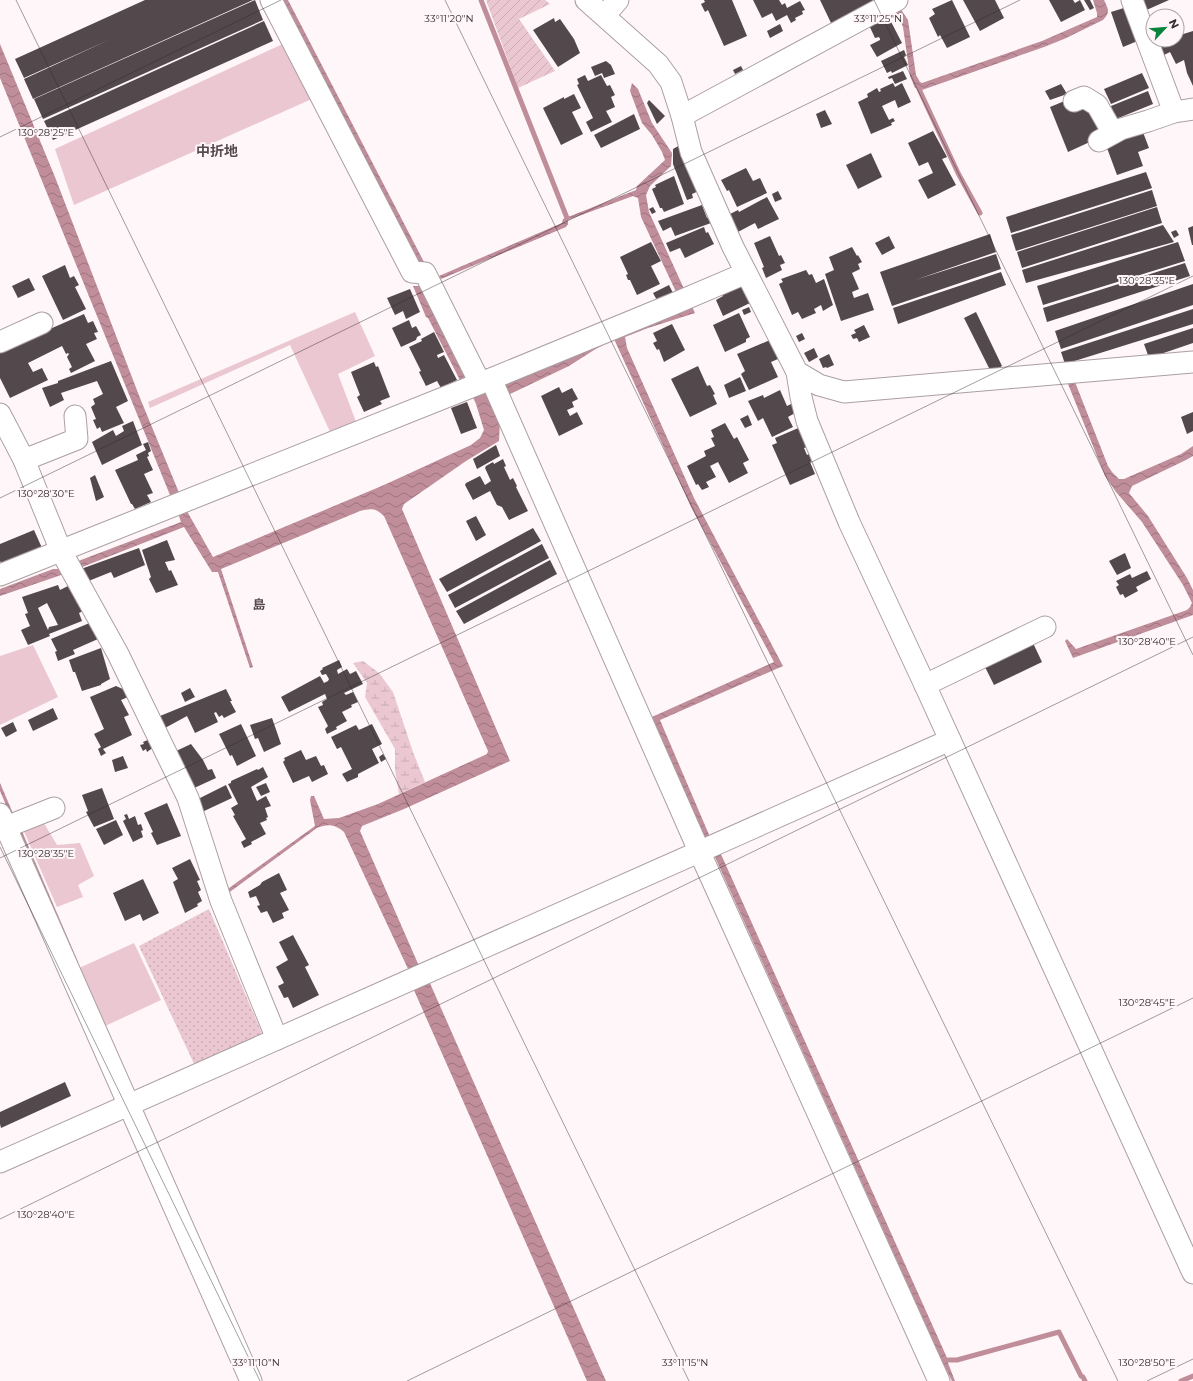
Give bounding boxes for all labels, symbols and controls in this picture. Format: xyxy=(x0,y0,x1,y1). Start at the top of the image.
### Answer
north arrow xyxy=(1145,8,1185,48)
text: 33°11'20"N xyxy=(424,12,474,25)
text: 33°11'25"N xyxy=(854,12,902,25)
text: N xyxy=(1166,17,1182,31)
text: 130°28'25"E xyxy=(18,126,75,139)
district label: 中折地 xyxy=(196,142,238,160)
text: 130°28'35"E xyxy=(1119,274,1175,287)
text: 130°28'30"E xyxy=(17,487,75,500)
district label: 島 xyxy=(252,596,266,612)
text: 130°28'40"E xyxy=(1118,635,1176,648)
text: 130°28'35"E xyxy=(18,847,74,860)
text: 130°28'45"E xyxy=(1119,996,1176,1009)
text: 130°28'40"E xyxy=(17,1208,75,1221)
text: 33°11'10"N xyxy=(232,1356,280,1369)
text: 33°11'15"N xyxy=(662,1356,708,1369)
text: 130°28'50"E xyxy=(1118,1356,1176,1369)

